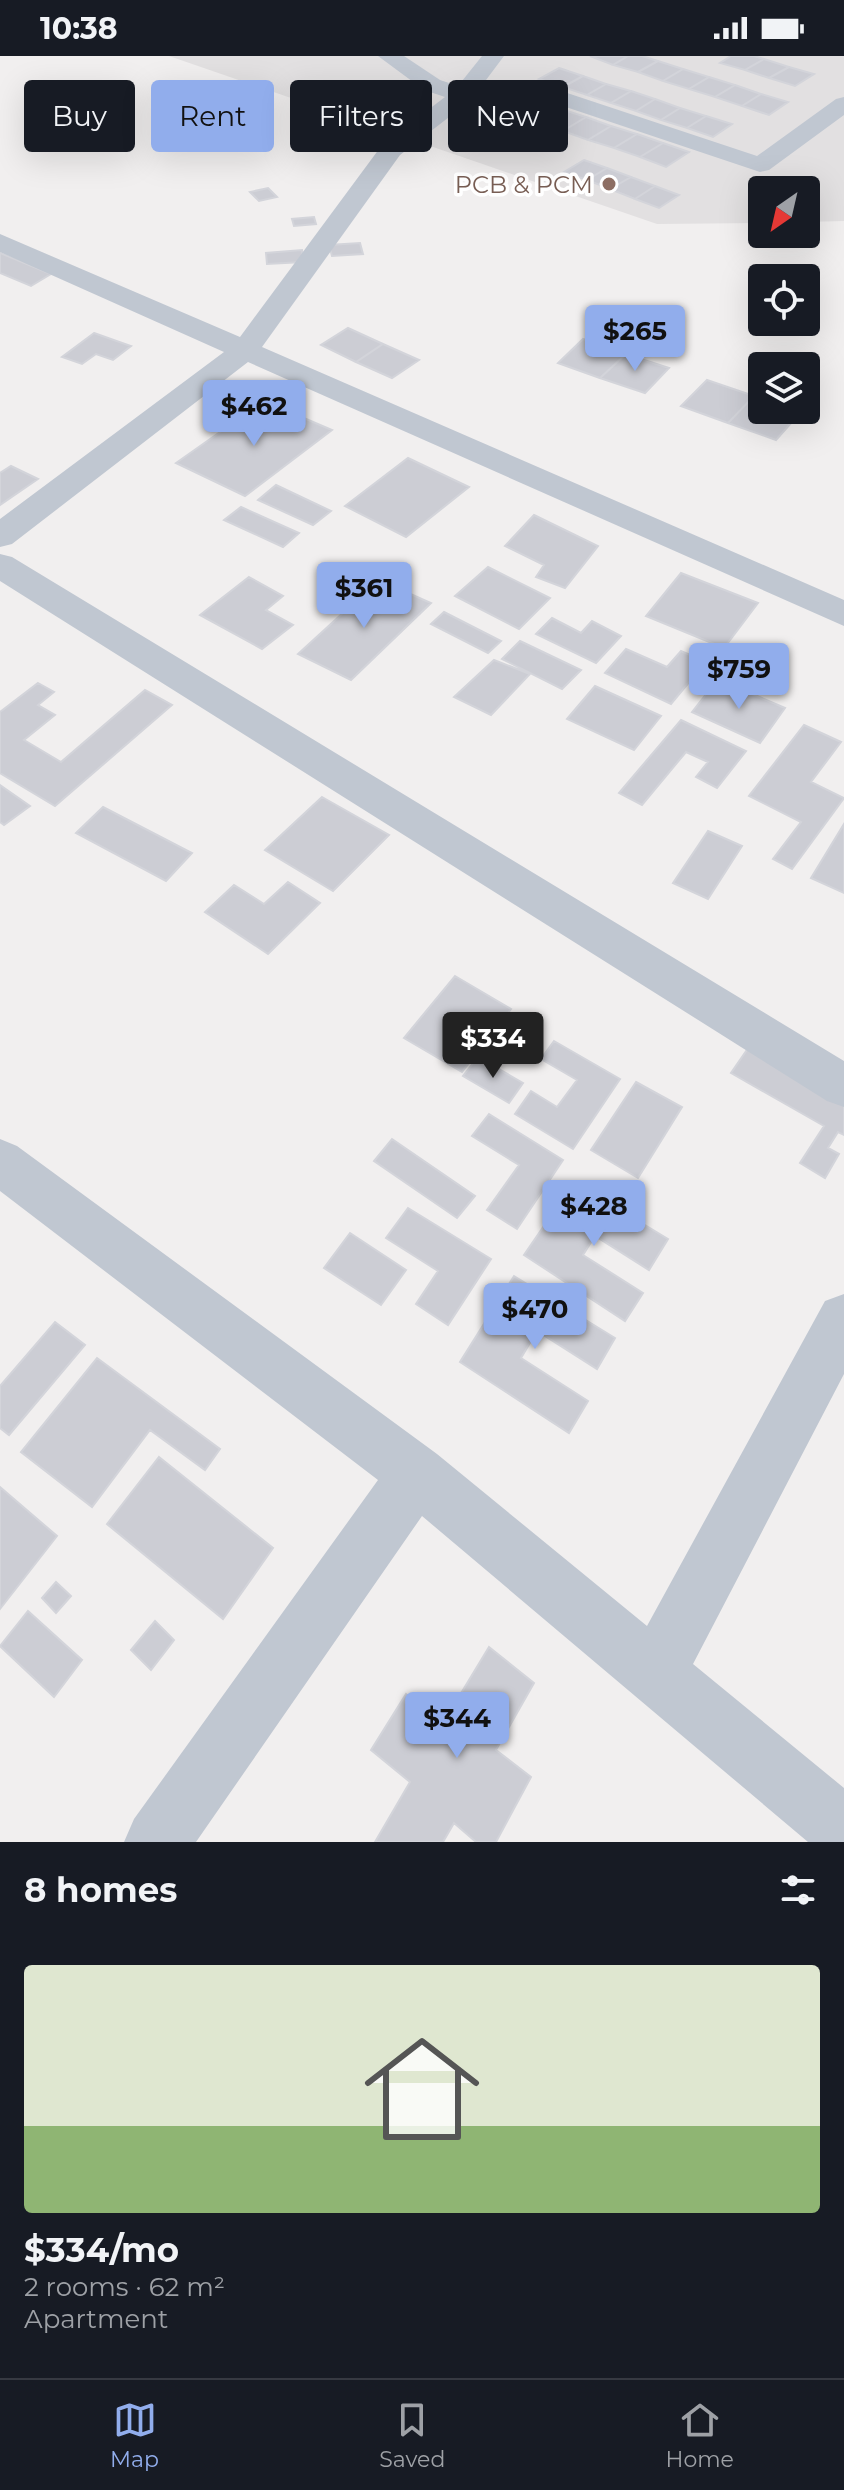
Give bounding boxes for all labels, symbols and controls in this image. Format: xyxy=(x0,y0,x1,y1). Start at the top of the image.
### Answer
text: 10:38 xyxy=(40,10,118,47)
chip: Buy xyxy=(24,80,135,152)
chip: Rent xyxy=(151,80,274,152)
chip: Filters xyxy=(290,80,432,152)
chip: New xyxy=(448,80,568,152)
place label: PCB & PCM xyxy=(455,170,593,199)
marker: PCB & PCM xyxy=(600,175,618,193)
north arrow xyxy=(748,176,820,248)
map controls xyxy=(748,176,820,424)
button: locate xyxy=(748,264,820,336)
pin: $265 xyxy=(588,305,682,373)
text: $265 xyxy=(603,315,667,347)
button: layers xyxy=(748,352,820,424)
pin: $462 xyxy=(207,380,301,448)
text: $462 xyxy=(221,390,287,422)
pin: $361 xyxy=(317,562,411,630)
text: $361 xyxy=(335,572,393,604)
pin: $759 xyxy=(692,643,786,711)
text: $759 xyxy=(707,653,771,685)
pin: $334 xyxy=(446,1012,540,1080)
text: $334 xyxy=(460,1022,526,1054)
pin: $428 xyxy=(547,1180,641,1248)
text: $428 xyxy=(560,1190,628,1222)
pin: $470 xyxy=(488,1283,582,1351)
text: $470 xyxy=(502,1293,568,1325)
pin: $344 xyxy=(410,1692,504,1760)
text: $344 xyxy=(423,1702,491,1734)
icon: filters xyxy=(776,1868,820,1912)
text: 8 homes xyxy=(24,1869,177,1911)
icon: home xyxy=(350,2017,494,2161)
text: $334/mo xyxy=(24,2229,179,2271)
text: 2 rooms · 62 m² xyxy=(24,2271,225,2303)
text: Apartment xyxy=(24,2303,168,2335)
tab: Map xyxy=(110,2398,159,2473)
tab: Saved xyxy=(379,2398,445,2473)
tab: Home xyxy=(666,2398,734,2473)

